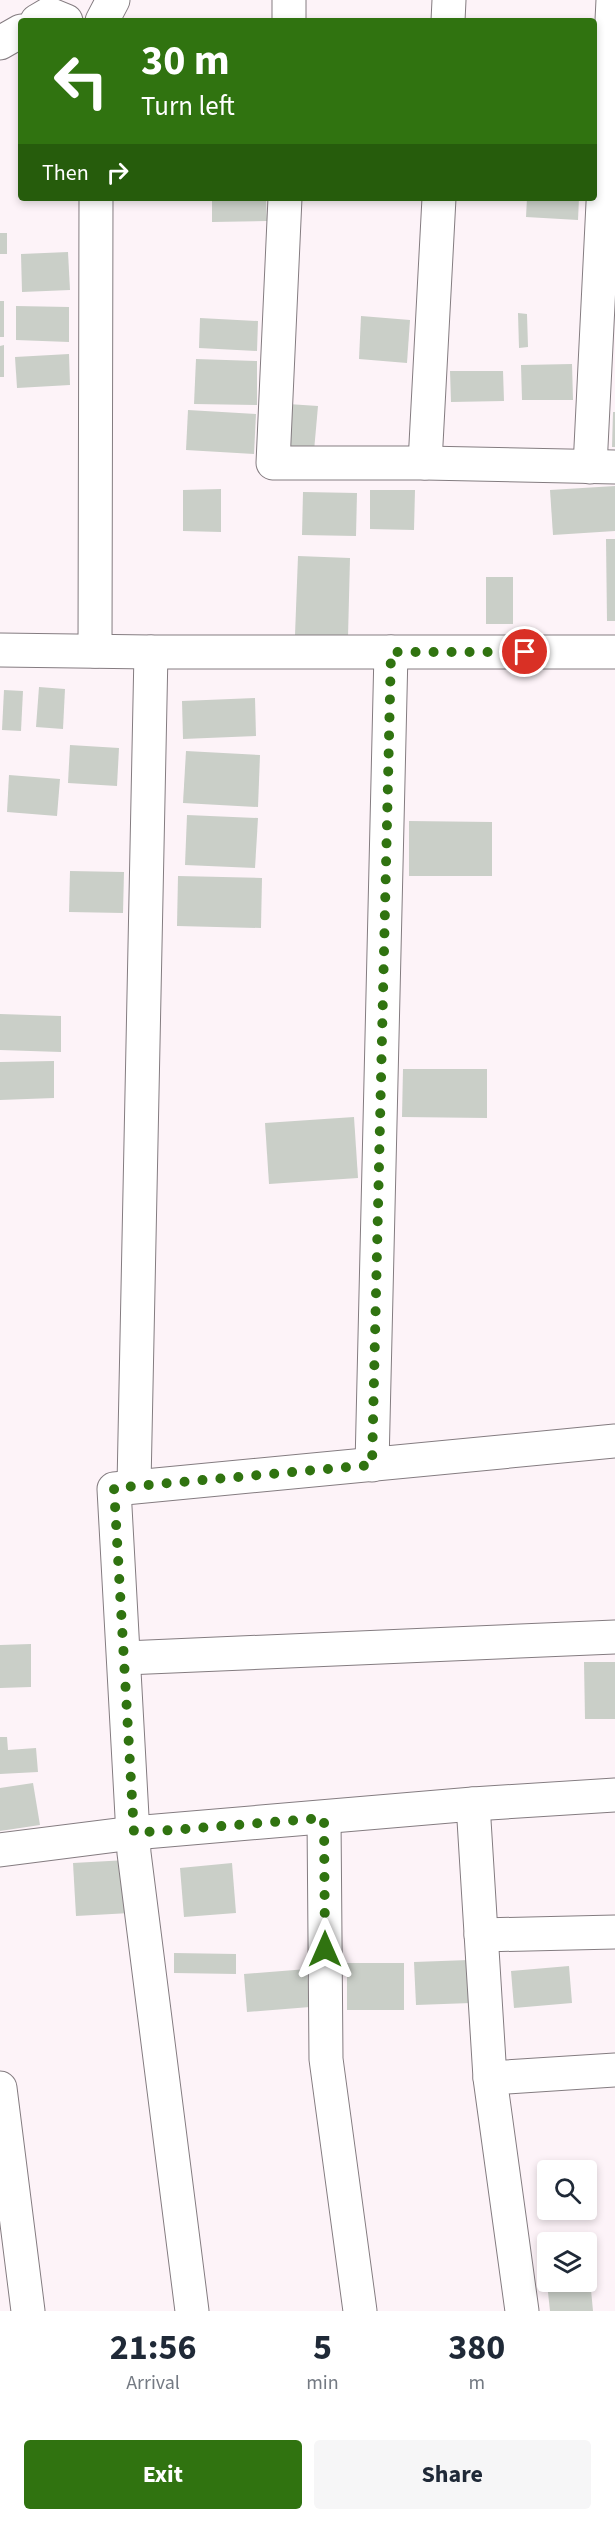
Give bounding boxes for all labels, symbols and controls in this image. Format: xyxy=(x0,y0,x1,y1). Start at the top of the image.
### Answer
text: 30 m xyxy=(141,31,230,91)
icon: left xyxy=(42,42,120,120)
text: Turn left xyxy=(141,87,235,126)
icon: right xyxy=(101,156,134,189)
text: Then xyxy=(42,157,89,189)
pin xyxy=(499,626,550,677)
icon: arrive xyxy=(508,635,541,668)
position arrow xyxy=(293,1917,357,1981)
map controls xyxy=(537,2160,597,2292)
button: search xyxy=(537,2160,597,2220)
button: layers xyxy=(537,2232,597,2292)
text: 21:56 xyxy=(110,2322,197,2373)
text: 5 xyxy=(313,2322,332,2373)
text: 380 xyxy=(448,2322,505,2373)
text: Arrival xyxy=(126,2369,180,2397)
text: min xyxy=(306,2369,339,2397)
text: m xyxy=(468,2369,485,2397)
button: Exit xyxy=(24,2440,302,2509)
button: Share xyxy=(314,2440,591,2509)

